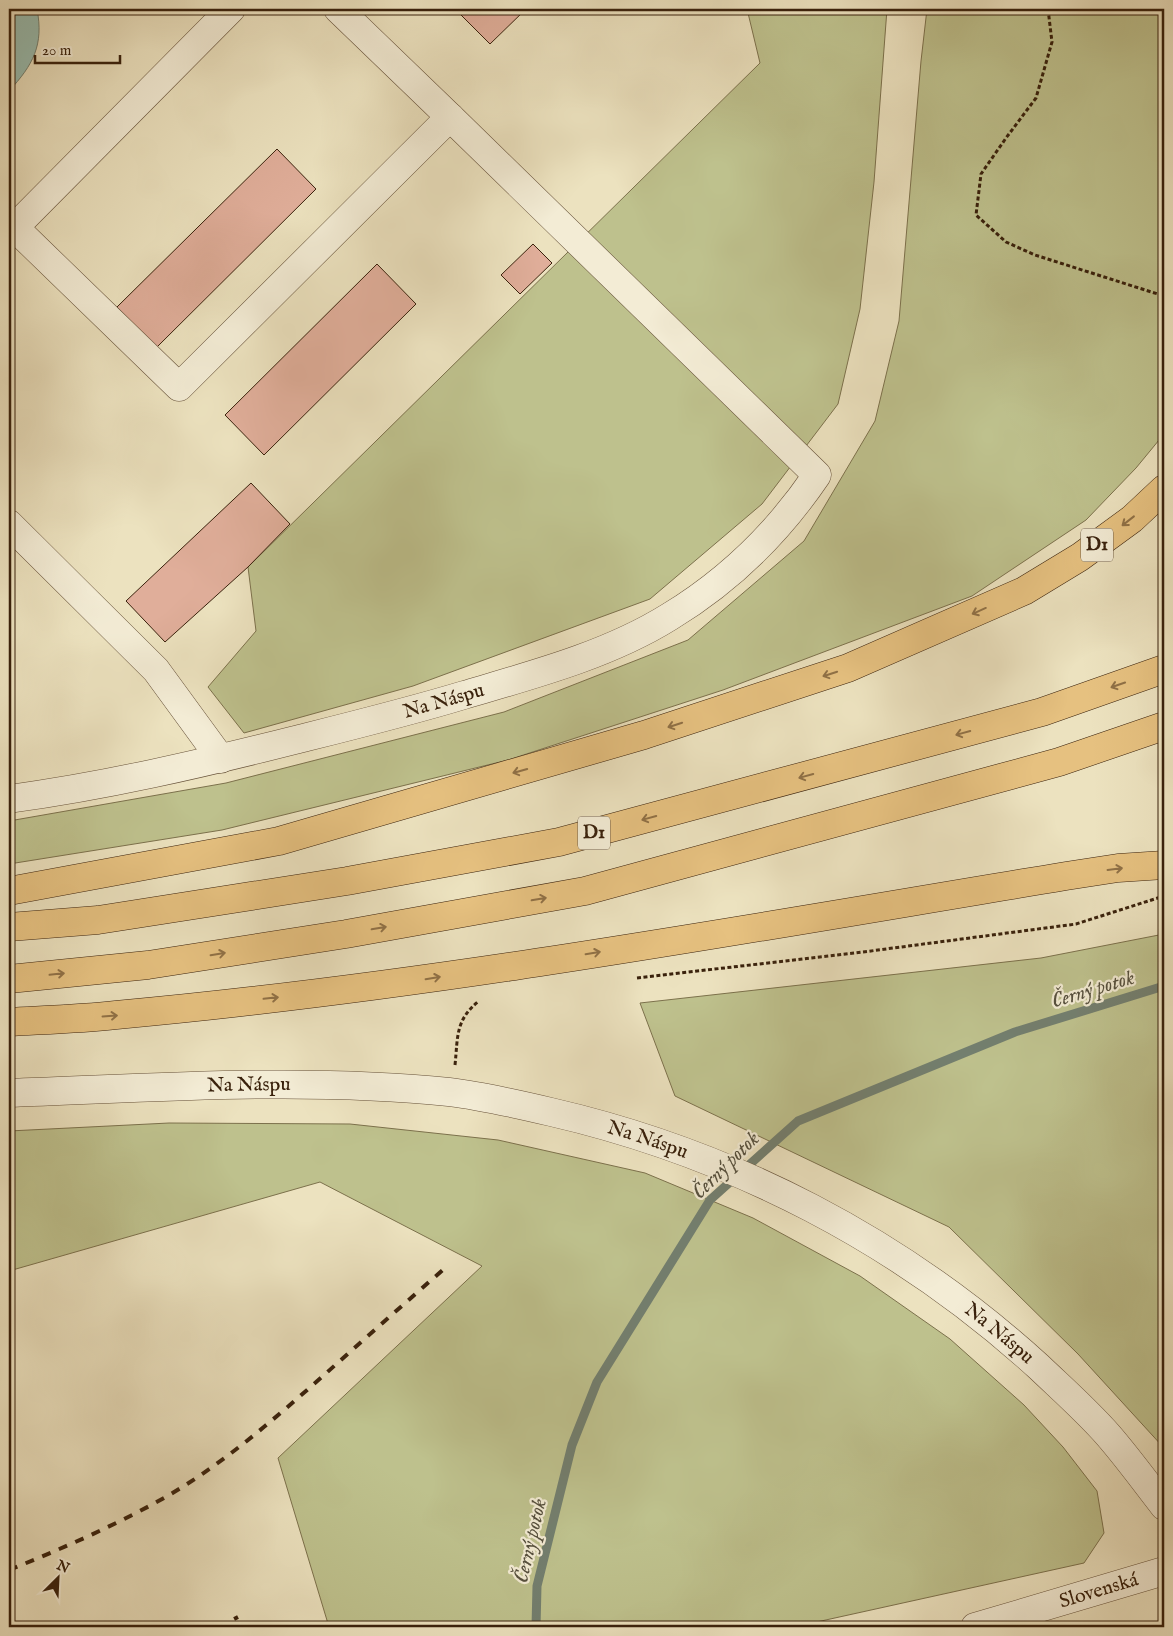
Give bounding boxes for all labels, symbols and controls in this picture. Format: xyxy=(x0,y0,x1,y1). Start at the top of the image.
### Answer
scale bar xyxy=(35,32,120,64)
text: 20 m xyxy=(42,41,72,60)
one-way arrow xyxy=(1122,516,1135,527)
road number: D1 xyxy=(1081,528,1113,562)
one-way arrow xyxy=(972,606,987,616)
one-way arrow xyxy=(823,670,838,679)
street label: Na Náspu xyxy=(400,677,487,724)
one-way arrow xyxy=(1111,681,1127,690)
one-way arrow xyxy=(668,720,684,730)
one-way arrow xyxy=(956,729,972,739)
one-way arrow xyxy=(512,767,528,777)
one-way arrow xyxy=(799,771,815,781)
one-way arrow xyxy=(642,814,658,823)
road number: D1 xyxy=(578,816,610,850)
one-way arrow xyxy=(1106,864,1122,874)
one-way arrow xyxy=(530,894,546,904)
one-way arrow xyxy=(370,923,386,933)
one-way arrow xyxy=(585,948,601,958)
one-way arrow xyxy=(210,949,226,959)
water label: Černý potok xyxy=(1048,963,1138,1015)
one-way arrow xyxy=(49,969,65,979)
one-way arrow xyxy=(424,972,440,982)
one-way arrow xyxy=(263,993,279,1003)
one-way arrow xyxy=(102,1011,118,1020)
street label: Na Náspu xyxy=(207,1072,291,1098)
street label: Na Náspu xyxy=(605,1115,692,1165)
water label: Černý potok xyxy=(686,1125,766,1206)
street label: Na Náspu xyxy=(959,1297,1040,1369)
water label: Černý potok xyxy=(507,1496,554,1586)
north arrow xyxy=(32,1554,82,1604)
text: N xyxy=(53,1556,72,1578)
street label: Slovenská xyxy=(1056,1567,1142,1614)

